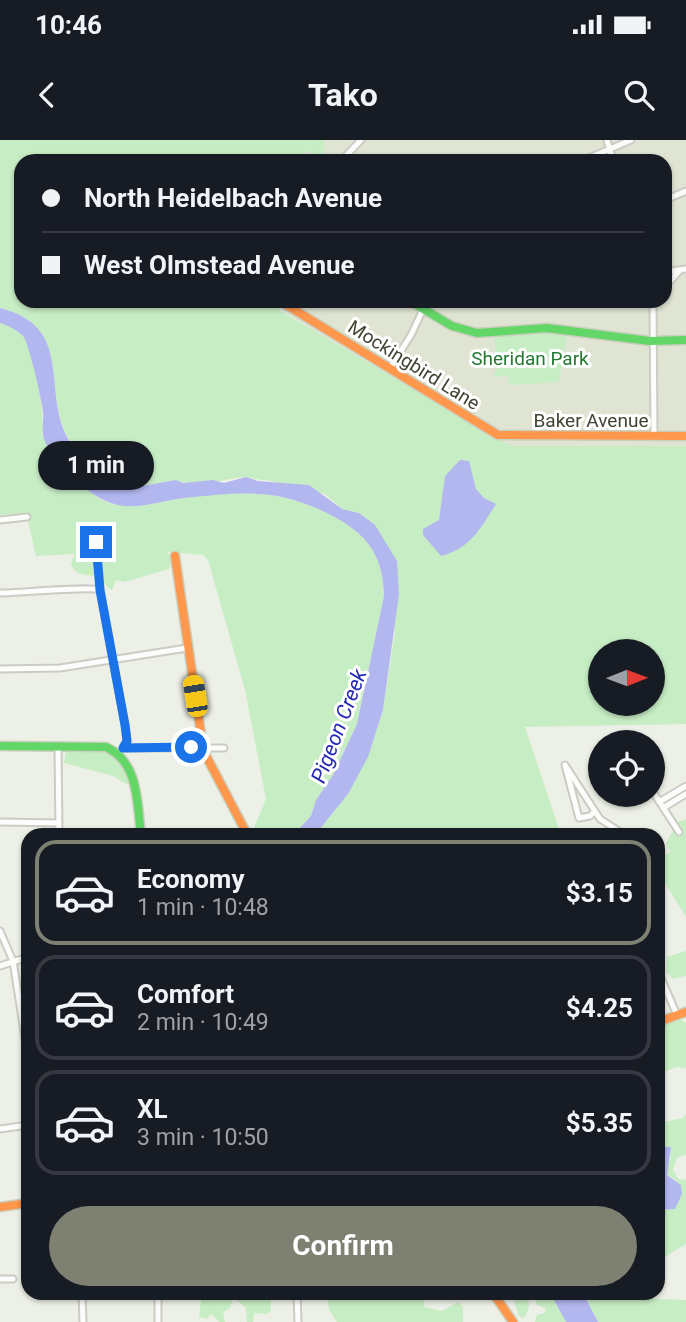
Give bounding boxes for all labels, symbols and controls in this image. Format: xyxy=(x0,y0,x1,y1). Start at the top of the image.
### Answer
text: 10:46 xyxy=(35,10,102,40)
icon: back xyxy=(28,76,66,114)
text: Tako xyxy=(308,76,378,114)
icon: search xyxy=(620,76,658,114)
text: North Heidelbach Avenue xyxy=(84,183,382,213)
text: West Olmstead Avenue xyxy=(84,250,355,280)
street label: Mockingbird Lane xyxy=(344,315,484,415)
park label: Sheridan Park xyxy=(471,347,589,370)
street label: Baker Avenue xyxy=(534,409,648,432)
callout: 1 min xyxy=(38,440,154,490)
text: 1 min xyxy=(67,452,125,479)
route end xyxy=(80,526,112,558)
north arrow xyxy=(588,639,665,716)
map controls xyxy=(588,639,665,807)
water label: Pigeon Creek xyxy=(306,665,372,786)
car xyxy=(182,674,209,718)
button: locate xyxy=(588,730,665,807)
route start xyxy=(175,731,207,763)
icon: car xyxy=(53,861,116,924)
text: Economy xyxy=(137,864,244,894)
text: $3.15 xyxy=(566,878,633,908)
text: 1 min · 10:48 xyxy=(137,894,269,921)
icon: car xyxy=(53,976,116,1039)
text: Comfort xyxy=(137,979,234,1009)
text: $4.25 xyxy=(566,993,633,1023)
text: 2 min · 10:49 xyxy=(137,1009,269,1036)
icon: car xyxy=(53,1091,116,1154)
text: XL xyxy=(137,1094,168,1124)
text: $5.35 xyxy=(566,1108,633,1138)
text: 3 min · 10:50 xyxy=(137,1124,269,1151)
button: Confirm xyxy=(49,1206,637,1286)

